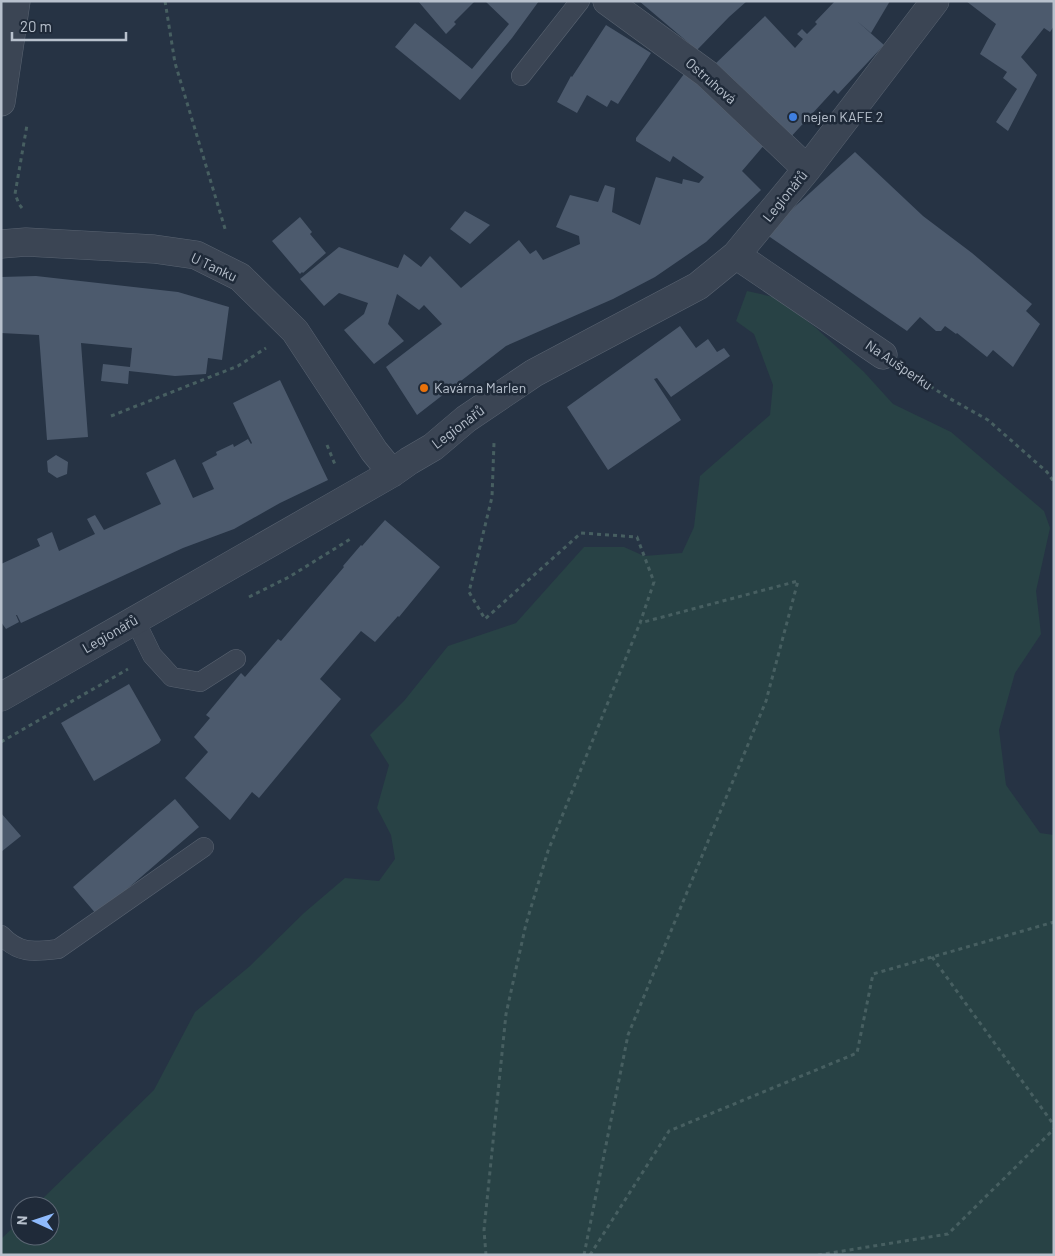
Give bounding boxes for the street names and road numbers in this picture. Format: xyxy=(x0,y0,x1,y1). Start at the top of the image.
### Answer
street label: Ostruhová xyxy=(683,54,740,107)
street label: Legionářů xyxy=(759,166,811,225)
street label: U Tanku xyxy=(188,249,240,285)
street label: Na Aušperku xyxy=(863,336,936,393)
street label: Legionářů xyxy=(428,401,487,452)
street label: Legionářů xyxy=(79,611,141,656)

